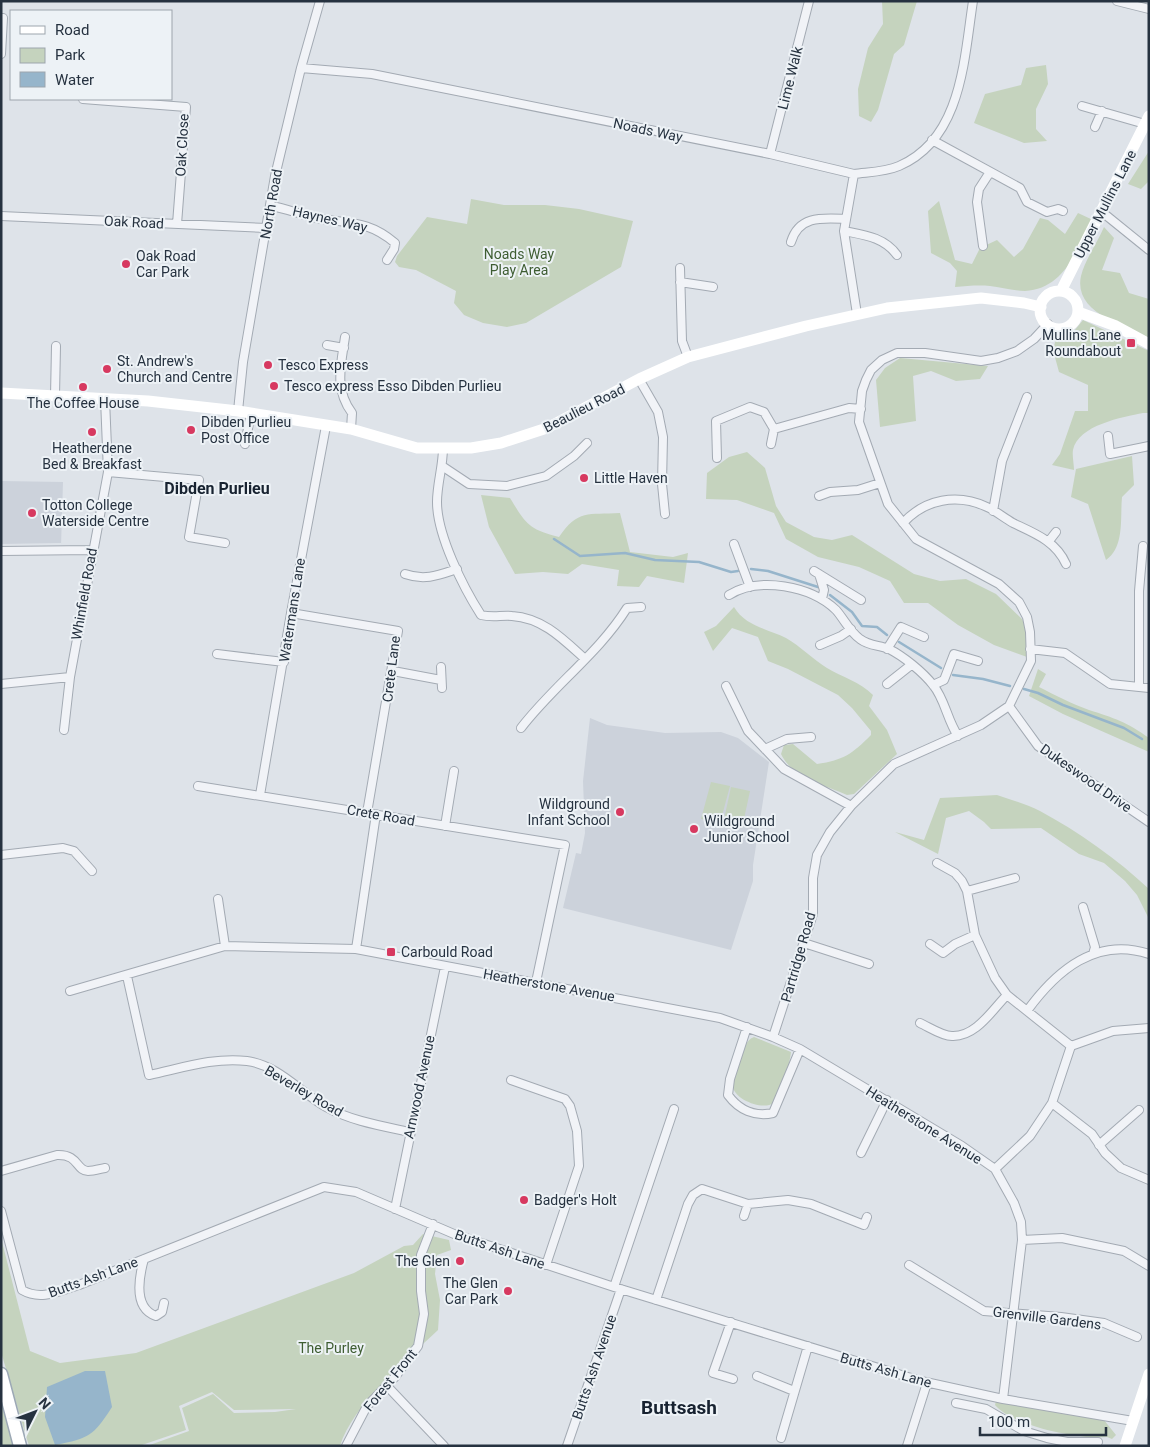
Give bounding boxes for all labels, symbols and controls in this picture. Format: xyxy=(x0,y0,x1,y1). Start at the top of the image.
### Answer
legend xyxy=(10,10,172,100)
text: Road xyxy=(55,21,89,39)
street label: Lime Walk xyxy=(774,44,806,111)
text: Park xyxy=(55,46,86,64)
text: Water xyxy=(55,71,94,89)
street label: Oak Close xyxy=(172,113,192,177)
street label: Noads Way xyxy=(612,115,685,145)
street label: Upper Mullins Lane xyxy=(1071,147,1139,261)
street label: North Road xyxy=(257,168,285,240)
street label: Haynes Way xyxy=(291,203,369,235)
street label: Oak Road xyxy=(104,212,164,232)
park label: Noads Way Play Area xyxy=(484,246,555,278)
place label: Oak Road Car Park xyxy=(136,248,196,280)
marker: Oak Road Car Park xyxy=(120,258,132,270)
place label: Mullins Lane Roundabout xyxy=(1042,327,1121,359)
marker: Mullins Lane Roundabout xyxy=(1125,337,1137,349)
place label: St. Andrew's Church and Centre xyxy=(117,353,232,385)
place label: Tesco Express xyxy=(278,357,368,373)
marker: Tesco Express xyxy=(262,359,274,371)
marker: St. Andrew's Church and Centre xyxy=(101,363,113,375)
place label: Tesco express Esso Dibden Purlieu xyxy=(284,378,501,394)
marker: Tesco express Esso Dibden Purlieu xyxy=(268,380,280,392)
marker: The Coffee House xyxy=(77,381,89,393)
street label: Beaulieu Road xyxy=(541,381,627,435)
place label: The Coffee House xyxy=(27,395,139,411)
place label: Dibden Purlieu Post Office xyxy=(201,414,291,446)
marker: Dibden Purlieu Post Office xyxy=(185,424,197,436)
marker: Heatherdene Bed & Breakfast xyxy=(86,426,98,438)
place label: Heatherdene Bed & Breakfast xyxy=(42,440,142,472)
place label: Little Haven xyxy=(594,470,668,486)
marker: Little Haven xyxy=(578,472,590,484)
district label: Dibden Purlieu xyxy=(164,479,270,498)
place label: Totton College Waterside Centre xyxy=(42,497,149,529)
marker: Totton College Waterside Centre xyxy=(26,507,38,519)
street label: Whinfield Road xyxy=(68,547,100,641)
street label: Watermans Lane xyxy=(276,557,308,663)
street label: Crete Lane xyxy=(379,635,403,703)
street label: Dukeswood Drive xyxy=(1037,741,1135,815)
place label: Wildground Infant School xyxy=(527,796,610,828)
street label: Crete Road xyxy=(346,801,416,829)
marker: Wildground Infant School xyxy=(614,806,626,818)
place label: Wildground Junior School xyxy=(704,813,790,845)
marker: Wildground Junior School xyxy=(688,823,700,835)
street label: Partridge Road xyxy=(777,910,819,1004)
place label: Carbould Road xyxy=(401,944,493,960)
marker: Carbould Road xyxy=(385,946,397,958)
street label: Heatherstone Avenue xyxy=(482,966,616,1004)
street label: Arnwood Avenue xyxy=(400,1034,438,1140)
street label: Beverley Road xyxy=(262,1062,346,1120)
street label: Heatherstone Avenue xyxy=(863,1083,985,1167)
place label: Badger's Holt xyxy=(534,1192,617,1208)
marker: Badger's Holt xyxy=(518,1194,530,1206)
street label: Butts Ash Lane xyxy=(453,1226,547,1272)
street label: Butts Ash Lane xyxy=(46,1253,140,1301)
place label: The Glen xyxy=(395,1253,450,1269)
marker: The Glen xyxy=(454,1255,466,1267)
place label: The Glen Car Park xyxy=(443,1275,499,1307)
marker: The Glen Car Park xyxy=(502,1285,514,1297)
street label: Grenville Gardens xyxy=(992,1303,1102,1333)
street label: Butts Ash Avenue xyxy=(569,1313,619,1421)
park label: The Purley xyxy=(298,1340,364,1356)
street label: Forest Front xyxy=(360,1345,420,1414)
street label: Butts Ash Lane xyxy=(839,1349,933,1391)
north arrow xyxy=(10,1387,60,1437)
text: N xyxy=(35,1394,54,1412)
district label: Buttsash xyxy=(641,1396,717,1419)
scale bar xyxy=(980,1404,1106,1436)
text: 100 m xyxy=(988,1413,1030,1431)

